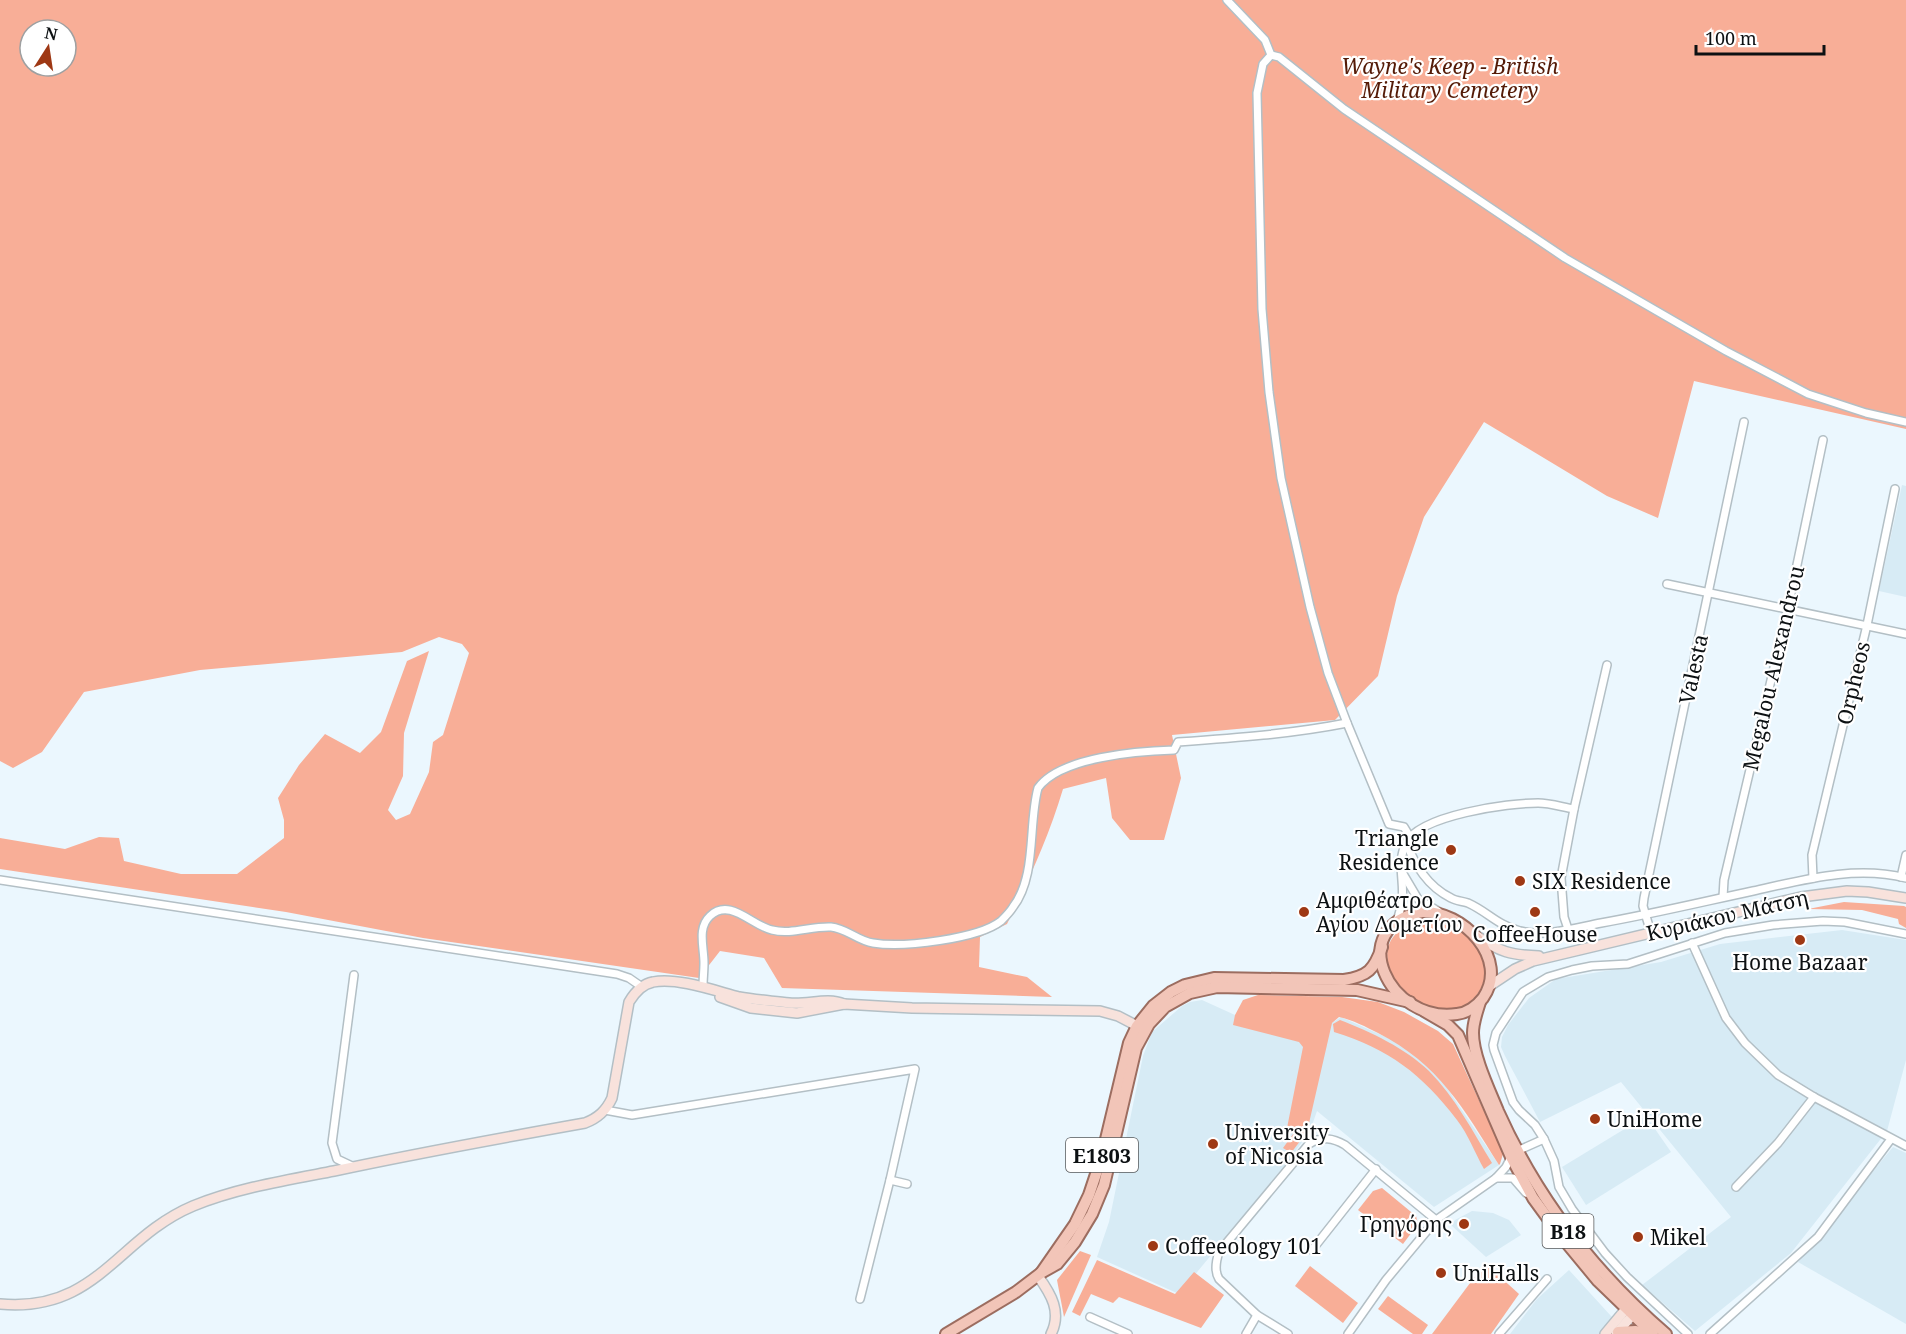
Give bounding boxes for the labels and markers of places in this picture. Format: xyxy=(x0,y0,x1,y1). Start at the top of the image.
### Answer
place label: Triangle Residence xyxy=(1339,824,1439,876)
marker: Triangle Residence xyxy=(1444,843,1458,857)
place label: SIX Residence xyxy=(1532,867,1671,895)
marker: SIX Residence xyxy=(1513,874,1527,888)
place label: Αμφιθέατρο Αγίου Δομετίου xyxy=(1316,886,1463,938)
marker: Αμφιθέατρο Αγίου Δομετίου xyxy=(1297,905,1311,919)
marker: CoffeeHouse xyxy=(1528,905,1542,919)
place label: CoffeeHouse xyxy=(1472,920,1598,948)
marker: Home Bazaar xyxy=(1793,933,1807,947)
place label: Home Bazaar xyxy=(1732,948,1868,976)
place label: UniHome xyxy=(1607,1105,1702,1133)
marker: UniHome xyxy=(1588,1112,1602,1126)
place label: University of Nicosia xyxy=(1225,1118,1329,1170)
marker: University of Nicosia xyxy=(1206,1137,1220,1151)
place label: Γρηγόρης xyxy=(1360,1210,1452,1238)
marker: Γρηγόρης xyxy=(1457,1217,1471,1231)
place label: Mikel xyxy=(1650,1223,1707,1251)
marker: Mikel xyxy=(1631,1230,1645,1244)
place label: Coffeeology 101 xyxy=(1165,1232,1322,1260)
marker: Coffeeology 101 xyxy=(1146,1239,1160,1253)
place label: UniHalls xyxy=(1453,1259,1539,1287)
marker: UniHalls xyxy=(1434,1266,1448,1280)

